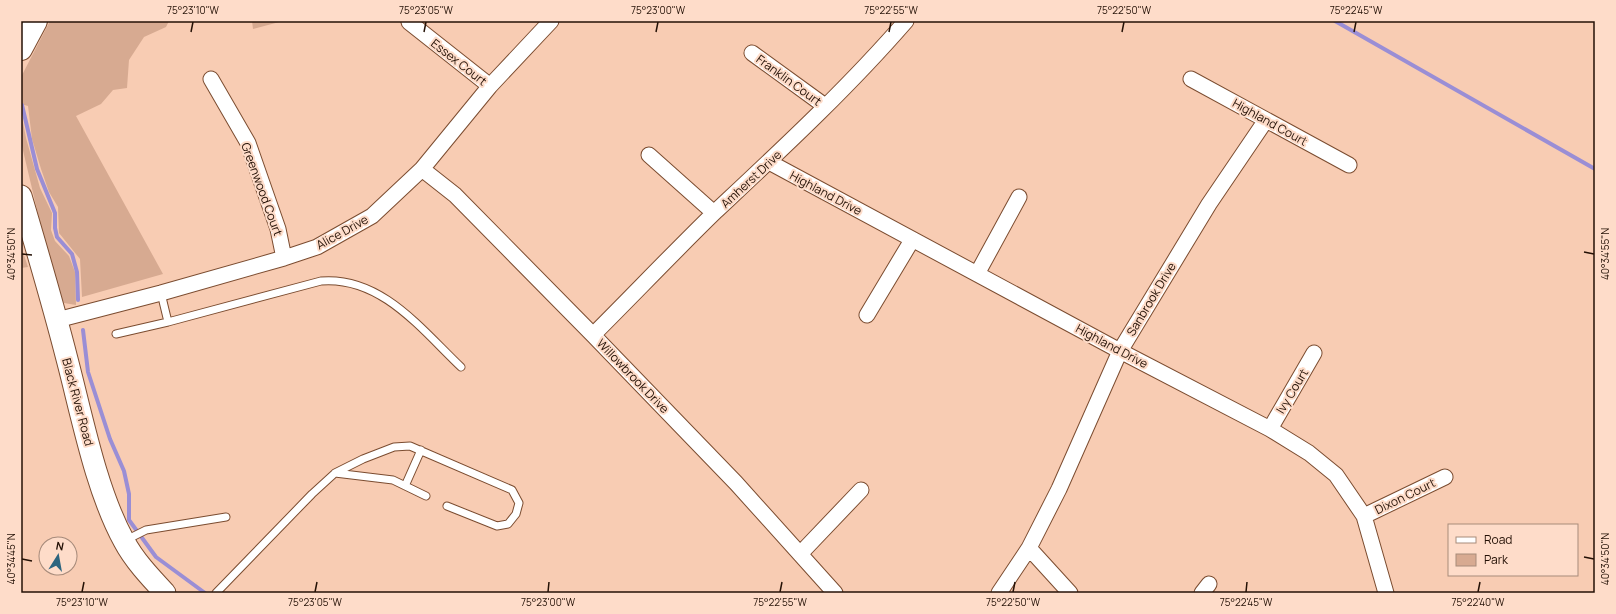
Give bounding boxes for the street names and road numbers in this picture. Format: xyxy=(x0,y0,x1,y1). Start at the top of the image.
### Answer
street label: Essex Court xyxy=(427,35,491,89)
street label: Franklin Court xyxy=(753,51,825,110)
street label: Highland Court xyxy=(1229,94,1311,150)
street label: Greenwood Court xyxy=(237,140,287,238)
street label: Amherst Drive xyxy=(717,146,785,212)
street label: Highland Drive xyxy=(787,167,865,219)
street label: Alice Drive xyxy=(313,211,371,253)
street label: Sanbrook Drive xyxy=(1122,259,1180,339)
street label: Highland Drive xyxy=(1073,320,1151,372)
street label: Willowbrook Drive xyxy=(593,335,673,417)
street label: Black River Road xyxy=(58,356,98,448)
street label: Ivy Court xyxy=(1272,365,1312,417)
street label: Dixon Court xyxy=(1372,474,1438,518)

